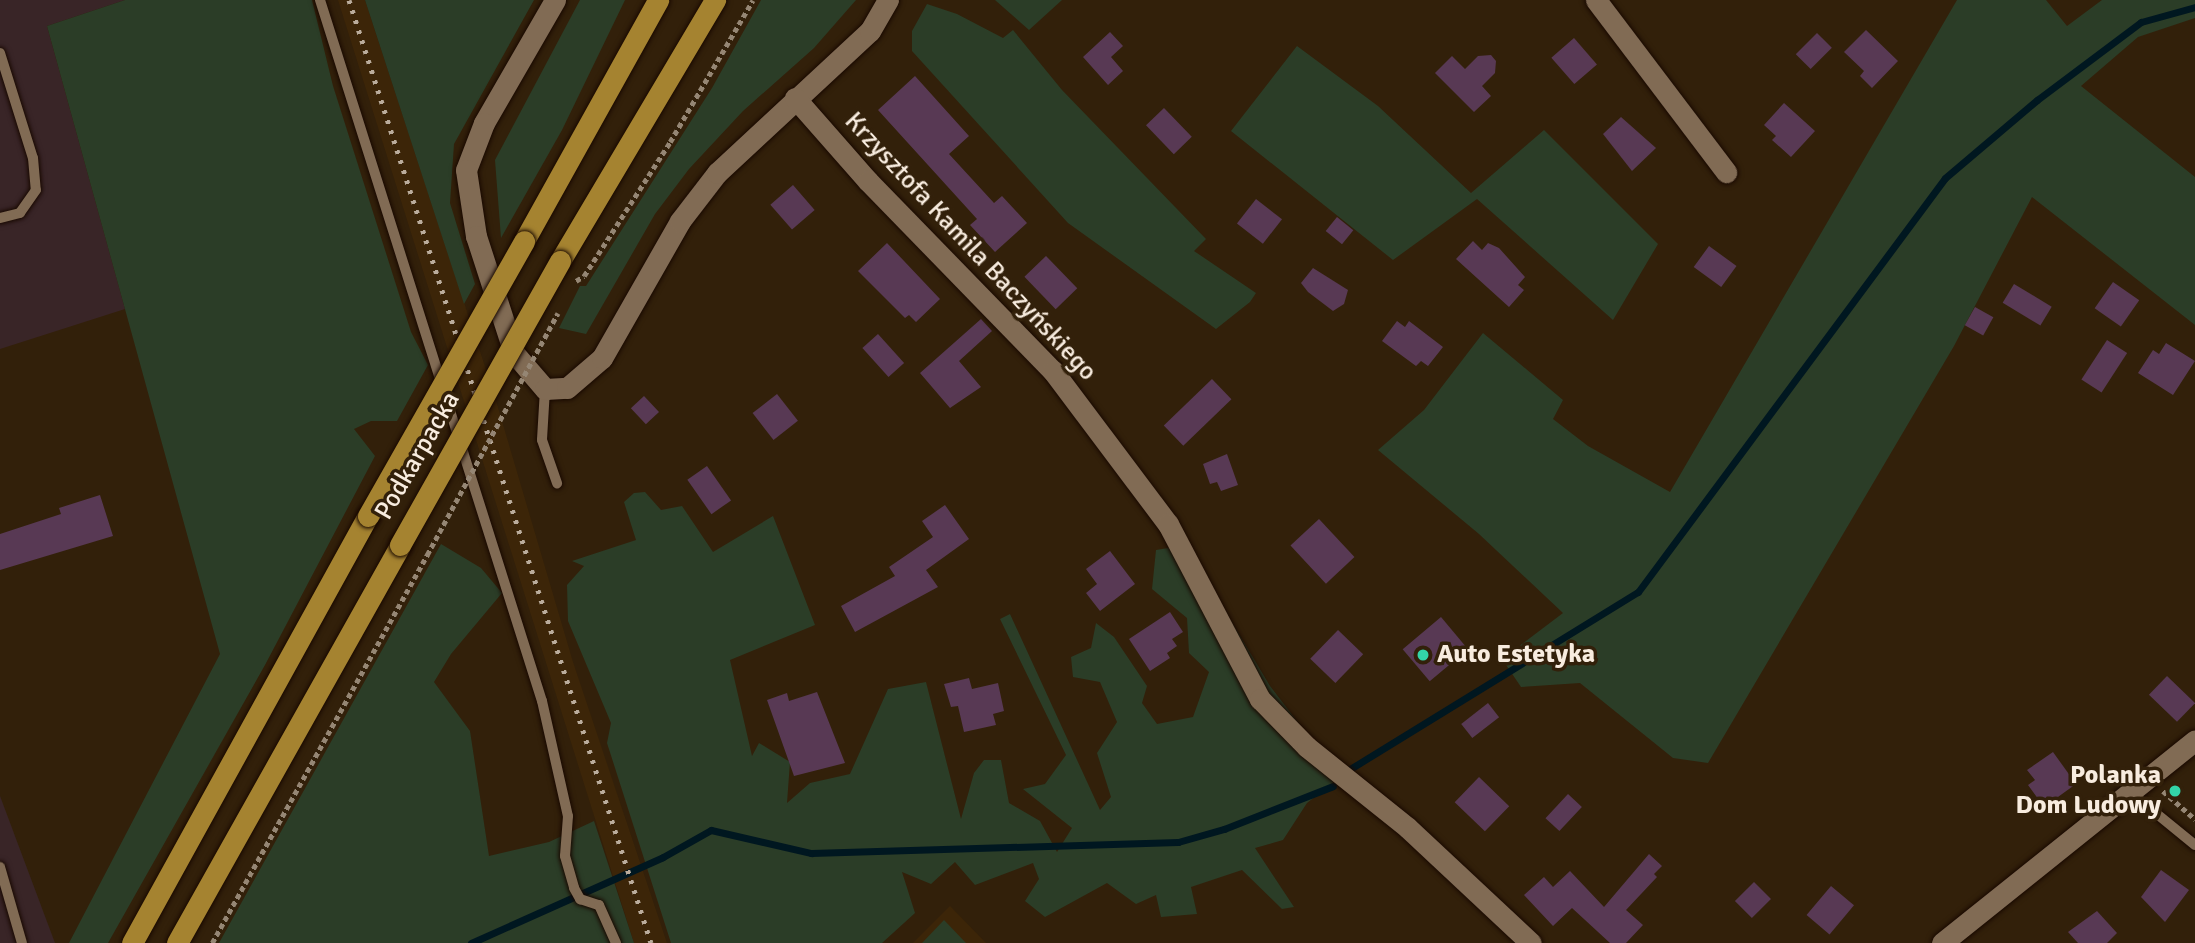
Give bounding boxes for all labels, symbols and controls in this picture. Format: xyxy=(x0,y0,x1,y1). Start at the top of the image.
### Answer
street label: Krzysztofa Kamila Baczyńskiego xyxy=(837,106,1103,388)
street label: Podkarpacka xyxy=(369,387,467,525)
place label: Auto Estetyka xyxy=(1437,639,1595,671)
marker: Auto Estetyka xyxy=(1415,647,1431,663)
place label: Polanka Dom Ludowy xyxy=(2016,760,2161,822)
marker: Polanka Dom Ludowy xyxy=(2167,783,2183,799)

